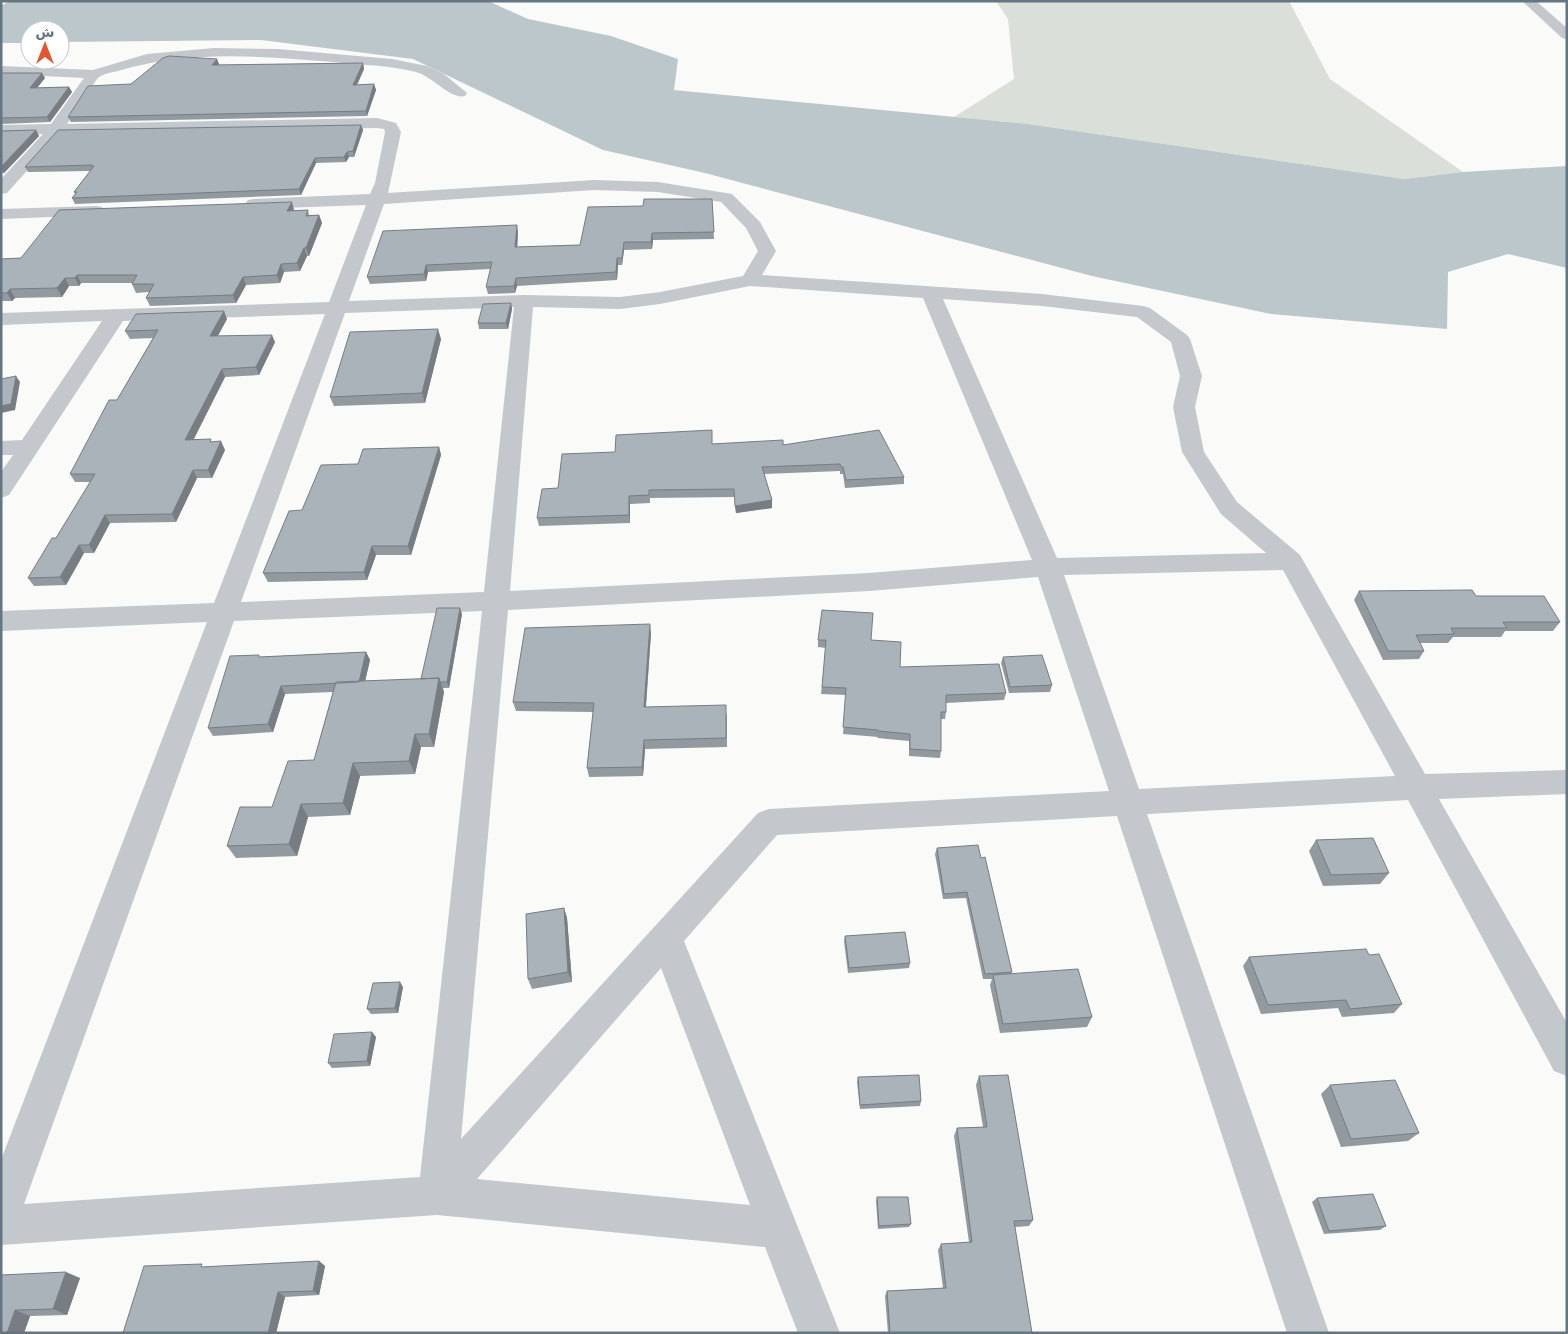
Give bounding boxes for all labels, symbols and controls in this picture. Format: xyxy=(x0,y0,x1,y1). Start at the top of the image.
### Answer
north arrow xyxy=(20,20,70,70)
text: ش xyxy=(35,24,55,40)

